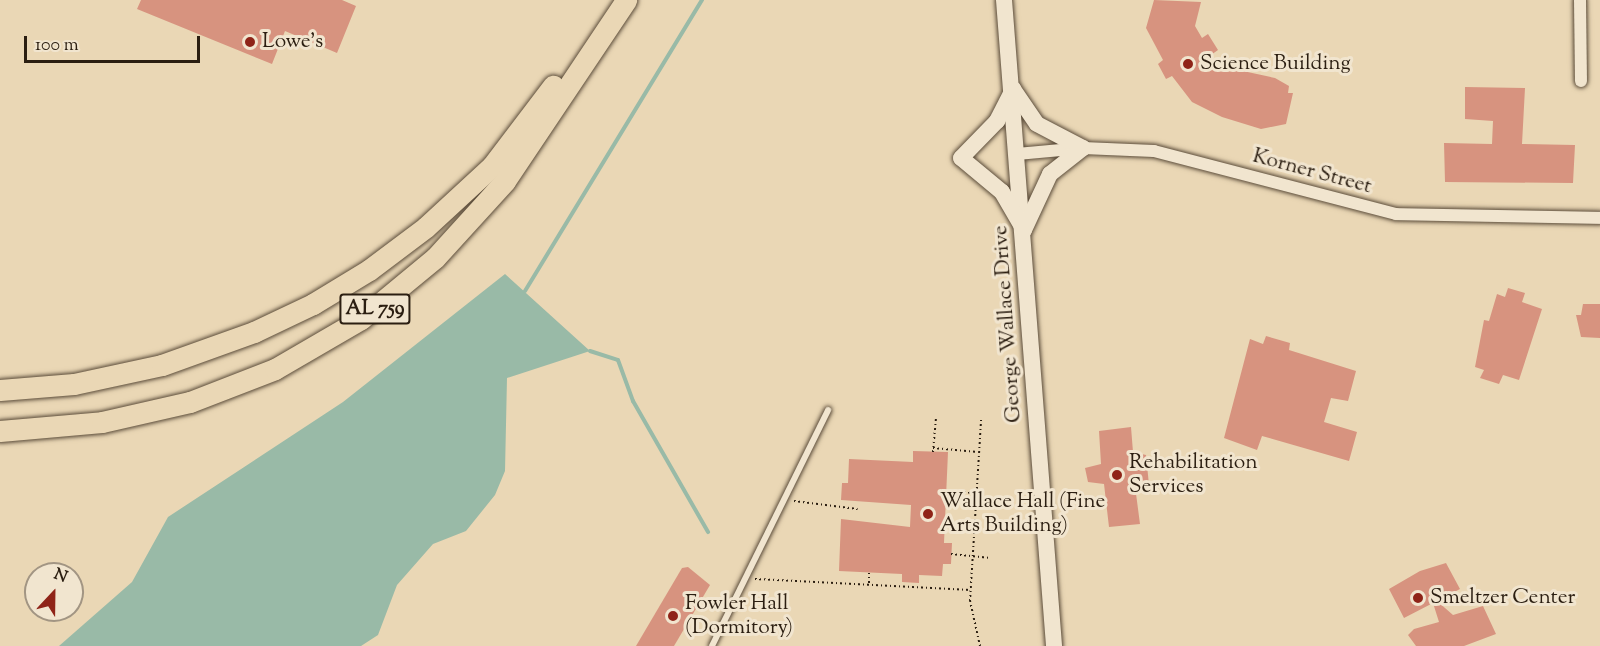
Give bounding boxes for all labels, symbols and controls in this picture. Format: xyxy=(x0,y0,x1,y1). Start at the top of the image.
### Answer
scale bar xyxy=(27,24,202,62)
place label: Lowe's xyxy=(262,29,323,55)
text: 100 m xyxy=(35,33,79,59)
marker: Lowe's xyxy=(243,35,257,49)
place label: Science Building xyxy=(1200,51,1351,77)
marker: Science Building xyxy=(1181,57,1195,71)
street label: Korner Street xyxy=(1250,144,1374,200)
street label: George Wallace Drive xyxy=(989,224,1027,424)
road number: AL 759 xyxy=(339,292,411,326)
place label: Rehabilitation Services xyxy=(1129,450,1258,500)
marker: Rehabilitation Services xyxy=(1110,468,1124,482)
place label: Wallace Hall (Fine Arts Building) xyxy=(940,489,1105,539)
marker: Wallace Hall (Fine Arts Building) xyxy=(921,507,935,521)
north arrow xyxy=(24,562,84,622)
text: N xyxy=(50,564,70,590)
place label: Smeltzer Center xyxy=(1430,585,1575,611)
place label: Fowler Hall (Dormitory) xyxy=(685,591,793,641)
marker: Smeltzer Center xyxy=(1411,591,1425,605)
marker: Fowler Hall (Dormitory) xyxy=(666,609,680,623)

